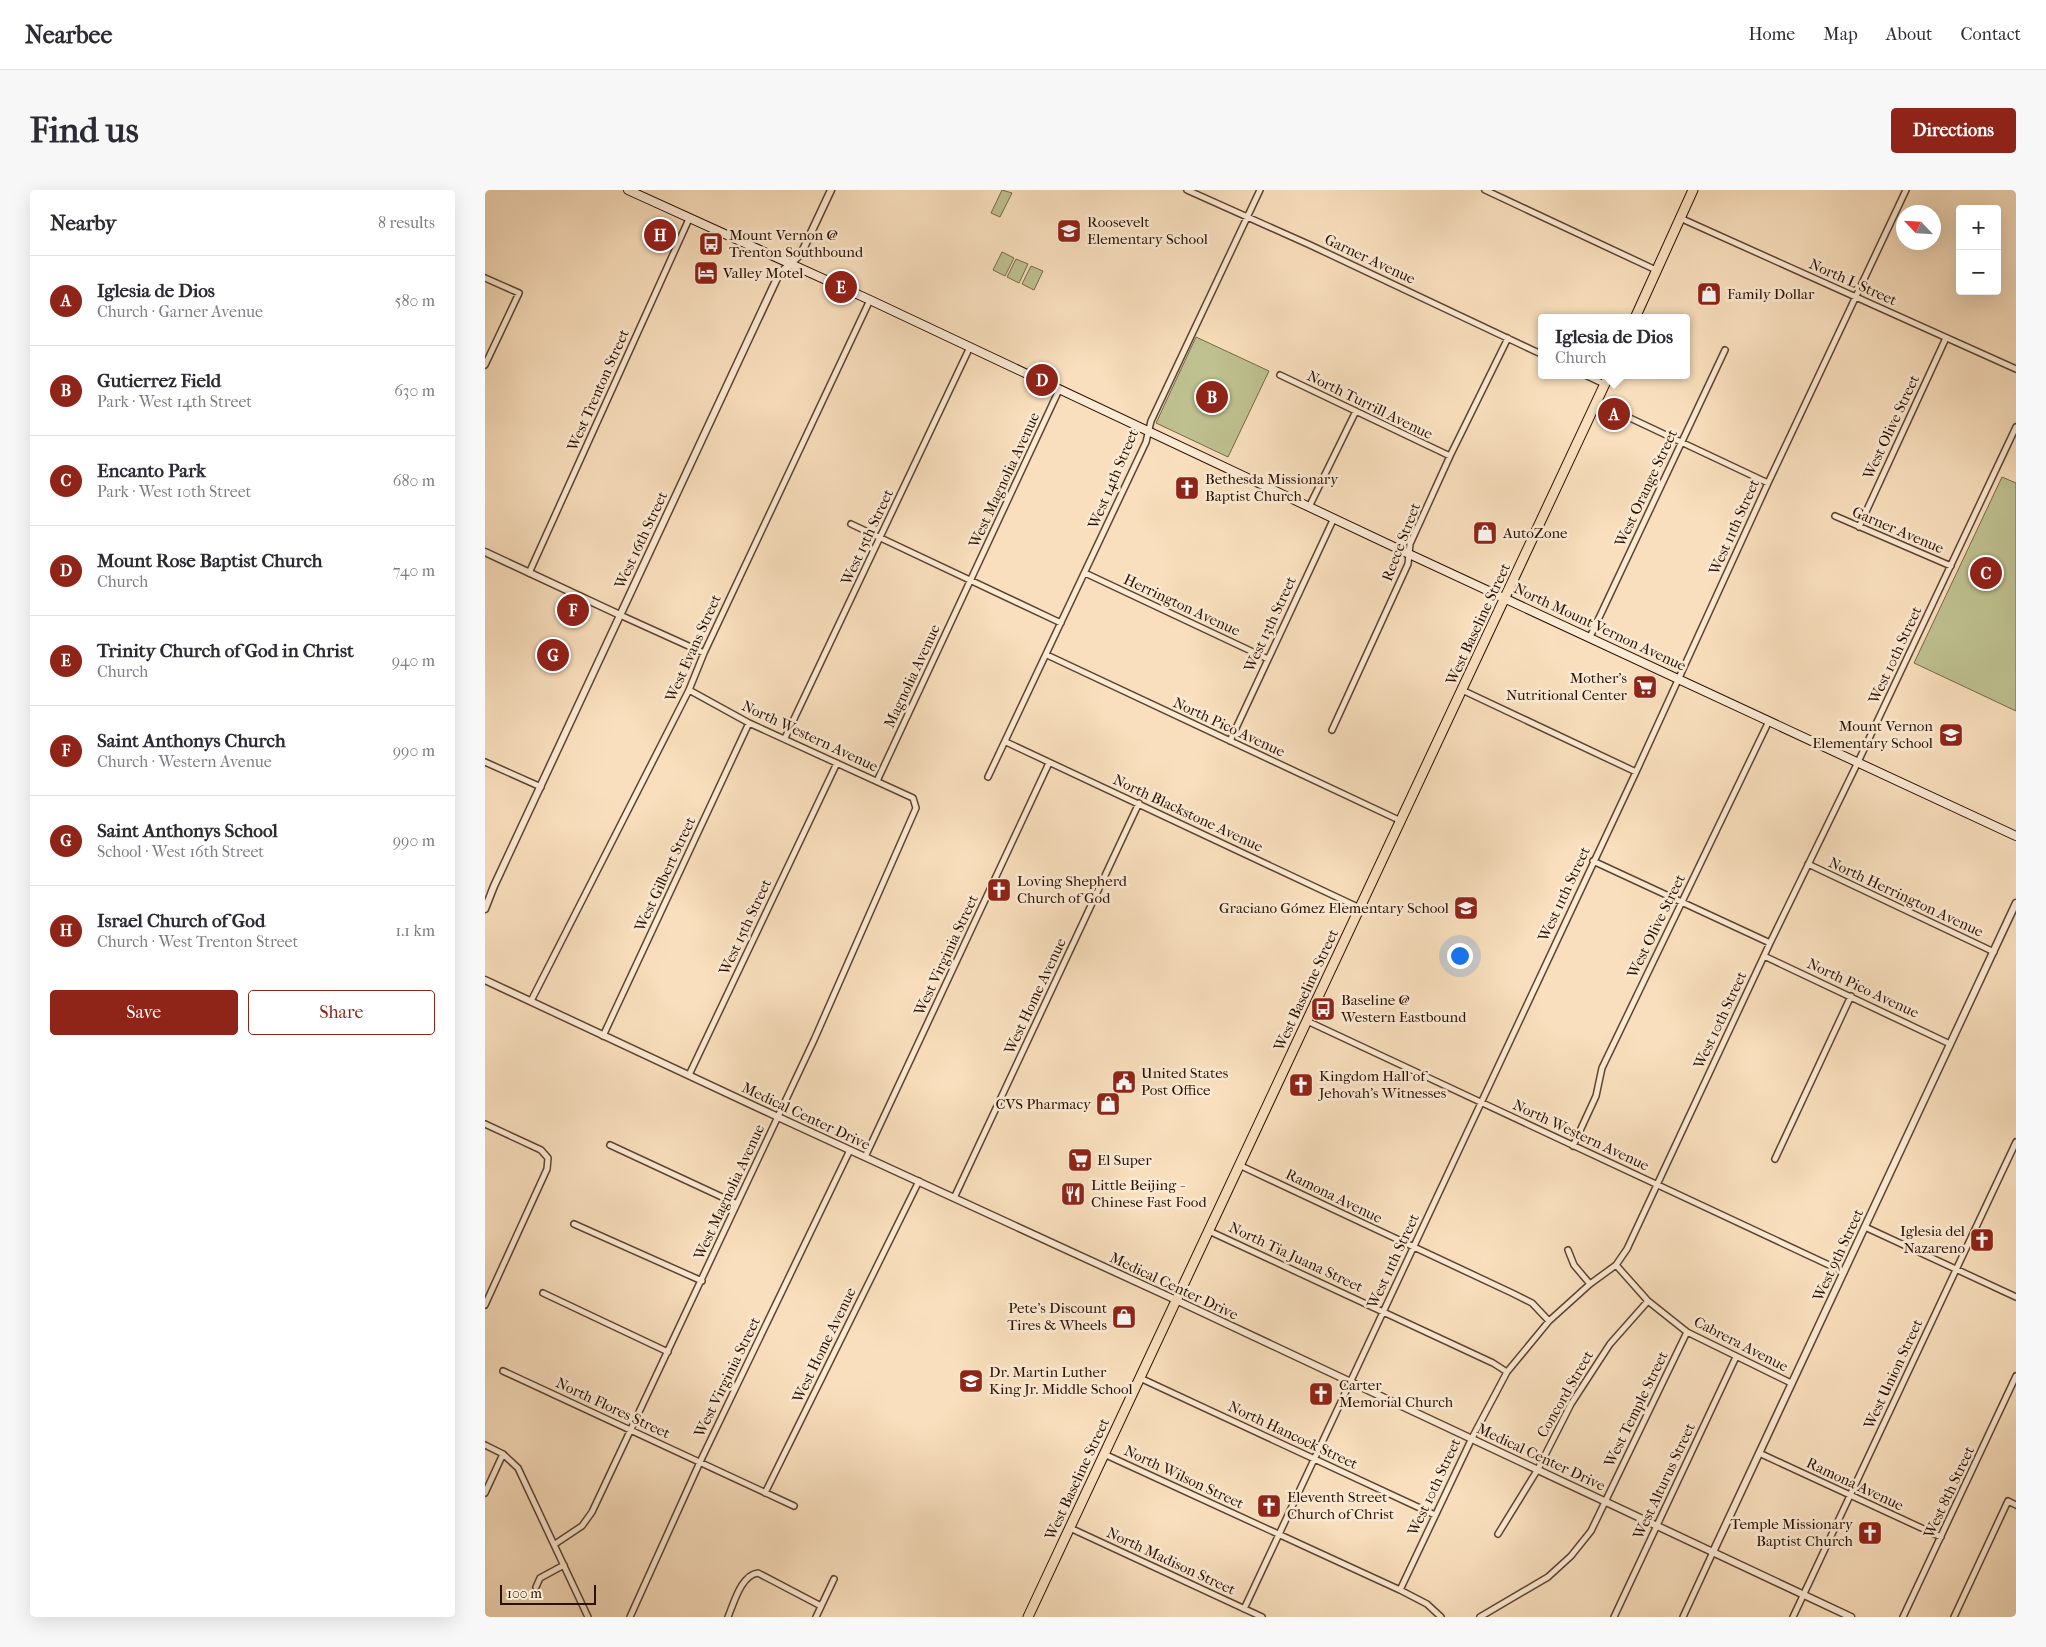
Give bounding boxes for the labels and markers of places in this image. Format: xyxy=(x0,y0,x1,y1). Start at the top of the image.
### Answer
place label: Roosevelt Elementary School xyxy=(1087,213,1208,248)
pin: H xyxy=(644,216,676,254)
school or university icon: Roosevelt Elementary School xyxy=(1056,218,1082,244)
place label: Mount Vernon @ Trenton Southbound xyxy=(729,226,864,261)
bus stop icon: Mount Vernon @ Trenton Southbound xyxy=(698,231,724,257)
hotel icon: Valley Motel xyxy=(693,260,719,286)
place label: Valley Motel xyxy=(722,264,803,282)
pin: E xyxy=(825,268,857,306)
shop icon: Family Dollar xyxy=(1696,281,1722,307)
place label: Family Dollar xyxy=(1727,285,1815,303)
pin: D xyxy=(1026,361,1058,399)
pin: B xyxy=(1196,378,1228,416)
pin: A xyxy=(1598,395,1630,433)
place label: Bethesda Missionary Baptist Church xyxy=(1205,470,1339,505)
church icon: Bethesda Missionary Baptist Church xyxy=(1174,475,1200,501)
shop icon: AutoZone xyxy=(1472,520,1498,546)
place label: AutoZone xyxy=(1502,524,1568,542)
pin: C xyxy=(1970,554,2002,592)
pin: F xyxy=(557,591,589,629)
pin: G xyxy=(537,636,569,674)
place label: Mother's Nutritional Center xyxy=(1506,669,1628,704)
supermarket icon: Mother's Nutritional Center xyxy=(1632,674,1658,700)
place label: Mount Vernon Elementary School xyxy=(1812,717,1933,752)
school or university icon: Mount Vernon Elementary School xyxy=(1938,722,1964,748)
place label: Loving Shepherd Church of God xyxy=(1017,872,1128,907)
church icon: Loving Shepherd Church of God xyxy=(986,877,1012,903)
school or university icon: Graciano Gómez Elementary School xyxy=(1453,895,1479,921)
place label: Graciano Gómez Elementary School xyxy=(1219,899,1449,917)
place label: Baseline @ Western Eastbound xyxy=(1340,991,1467,1026)
bus stop icon: Baseline @ Western Eastbound xyxy=(1310,996,1336,1022)
place label: United States Post Office xyxy=(1141,1064,1229,1099)
place label: Kingdom Hall of Jehovah's Witnesses xyxy=(1318,1067,1447,1102)
public building icon: United States Post Office xyxy=(1111,1069,1137,1095)
church icon: Kingdom Hall of Jehovah's Witnesses xyxy=(1288,1072,1314,1098)
shop icon: CVS Pharmacy xyxy=(1095,1091,1121,1117)
place label: CVS Pharmacy xyxy=(995,1095,1092,1113)
supermarket icon: El Super xyxy=(1067,1147,1093,1173)
place label: El Super xyxy=(1097,1151,1152,1169)
place label: Little Beijing - Chinese Fast Food xyxy=(1091,1176,1207,1211)
restaurant icon: Little Beijing - Chinese Fast Food xyxy=(1060,1181,1086,1207)
place label: Iglesia del Nazareno xyxy=(1900,1222,1965,1257)
church icon: Iglesia del Nazareno xyxy=(1969,1227,1995,1253)
place label: Pete's Discount Tires & Wheels xyxy=(1007,1299,1108,1334)
shop icon: Pete's Discount Tires & Wheels xyxy=(1111,1304,1137,1330)
place label: Dr. Martin Luther King Jr. Middle School xyxy=(989,1363,1133,1398)
school or university icon: Dr. Martin Luther King Jr. Middle School xyxy=(958,1368,984,1394)
place label: Carter Memorial Church xyxy=(1339,1376,1454,1411)
church icon: Carter Memorial Church xyxy=(1308,1381,1334,1407)
place label: Eleventh Street Church of Christ xyxy=(1287,1488,1395,1523)
church icon: Eleventh Street Church of Christ xyxy=(1256,1493,1282,1519)
place label: Temple Missionary Baptist Church xyxy=(1731,1515,1854,1550)
church icon: Temple Missionary Baptist Church xyxy=(1857,1520,1883,1546)

